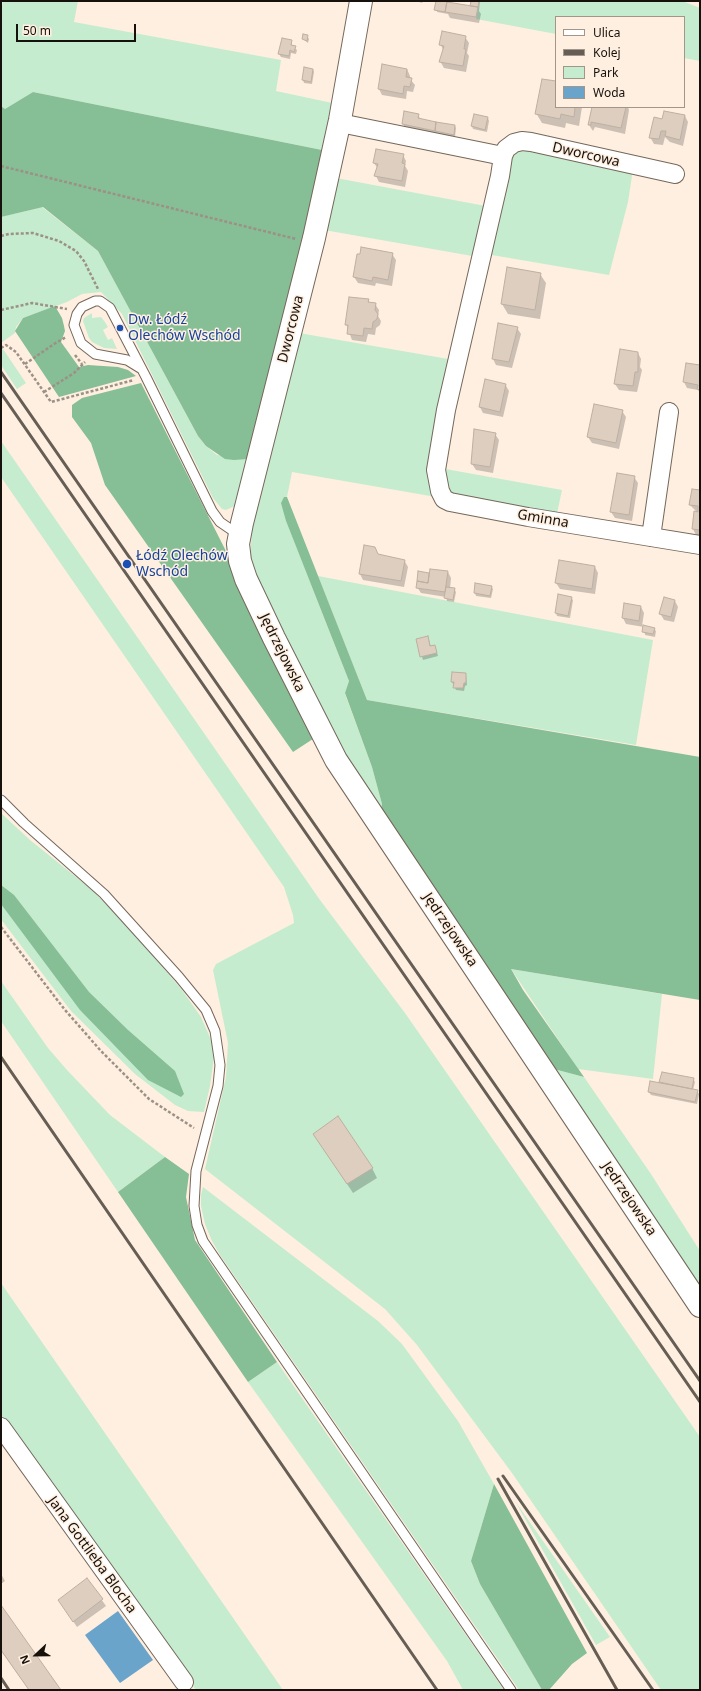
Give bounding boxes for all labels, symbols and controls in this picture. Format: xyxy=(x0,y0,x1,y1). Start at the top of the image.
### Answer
scale bar xyxy=(18,16,138,42)
legend xyxy=(555,16,685,108)
text: 50 m xyxy=(23,22,51,39)
text: Ulica xyxy=(593,24,620,41)
text: Kolej xyxy=(593,44,621,61)
text: Park xyxy=(593,64,618,81)
text: Woda xyxy=(593,84,625,101)
street label: Dworcowa xyxy=(551,139,621,171)
street label: Dworcowa xyxy=(275,294,307,364)
place label: Dw. Łódź Olechów Wschód xyxy=(128,312,241,344)
marker: Dw. Łódź Olechów Wschód xyxy=(115,323,125,333)
street label: Gminna xyxy=(516,506,570,532)
place label: Łódź Olechów Wschód xyxy=(136,548,228,580)
marker: Łódź Olechów Wschód xyxy=(121,558,133,570)
street label: Jędrzejowska xyxy=(256,611,308,695)
street label: Jędrzejowska xyxy=(419,890,481,970)
street label: Jędrzejowska xyxy=(598,1159,660,1239)
street label: Jana Gottlieba Blocha xyxy=(44,1493,140,1617)
north arrow xyxy=(16,1635,56,1675)
text: N xyxy=(16,1653,33,1667)

